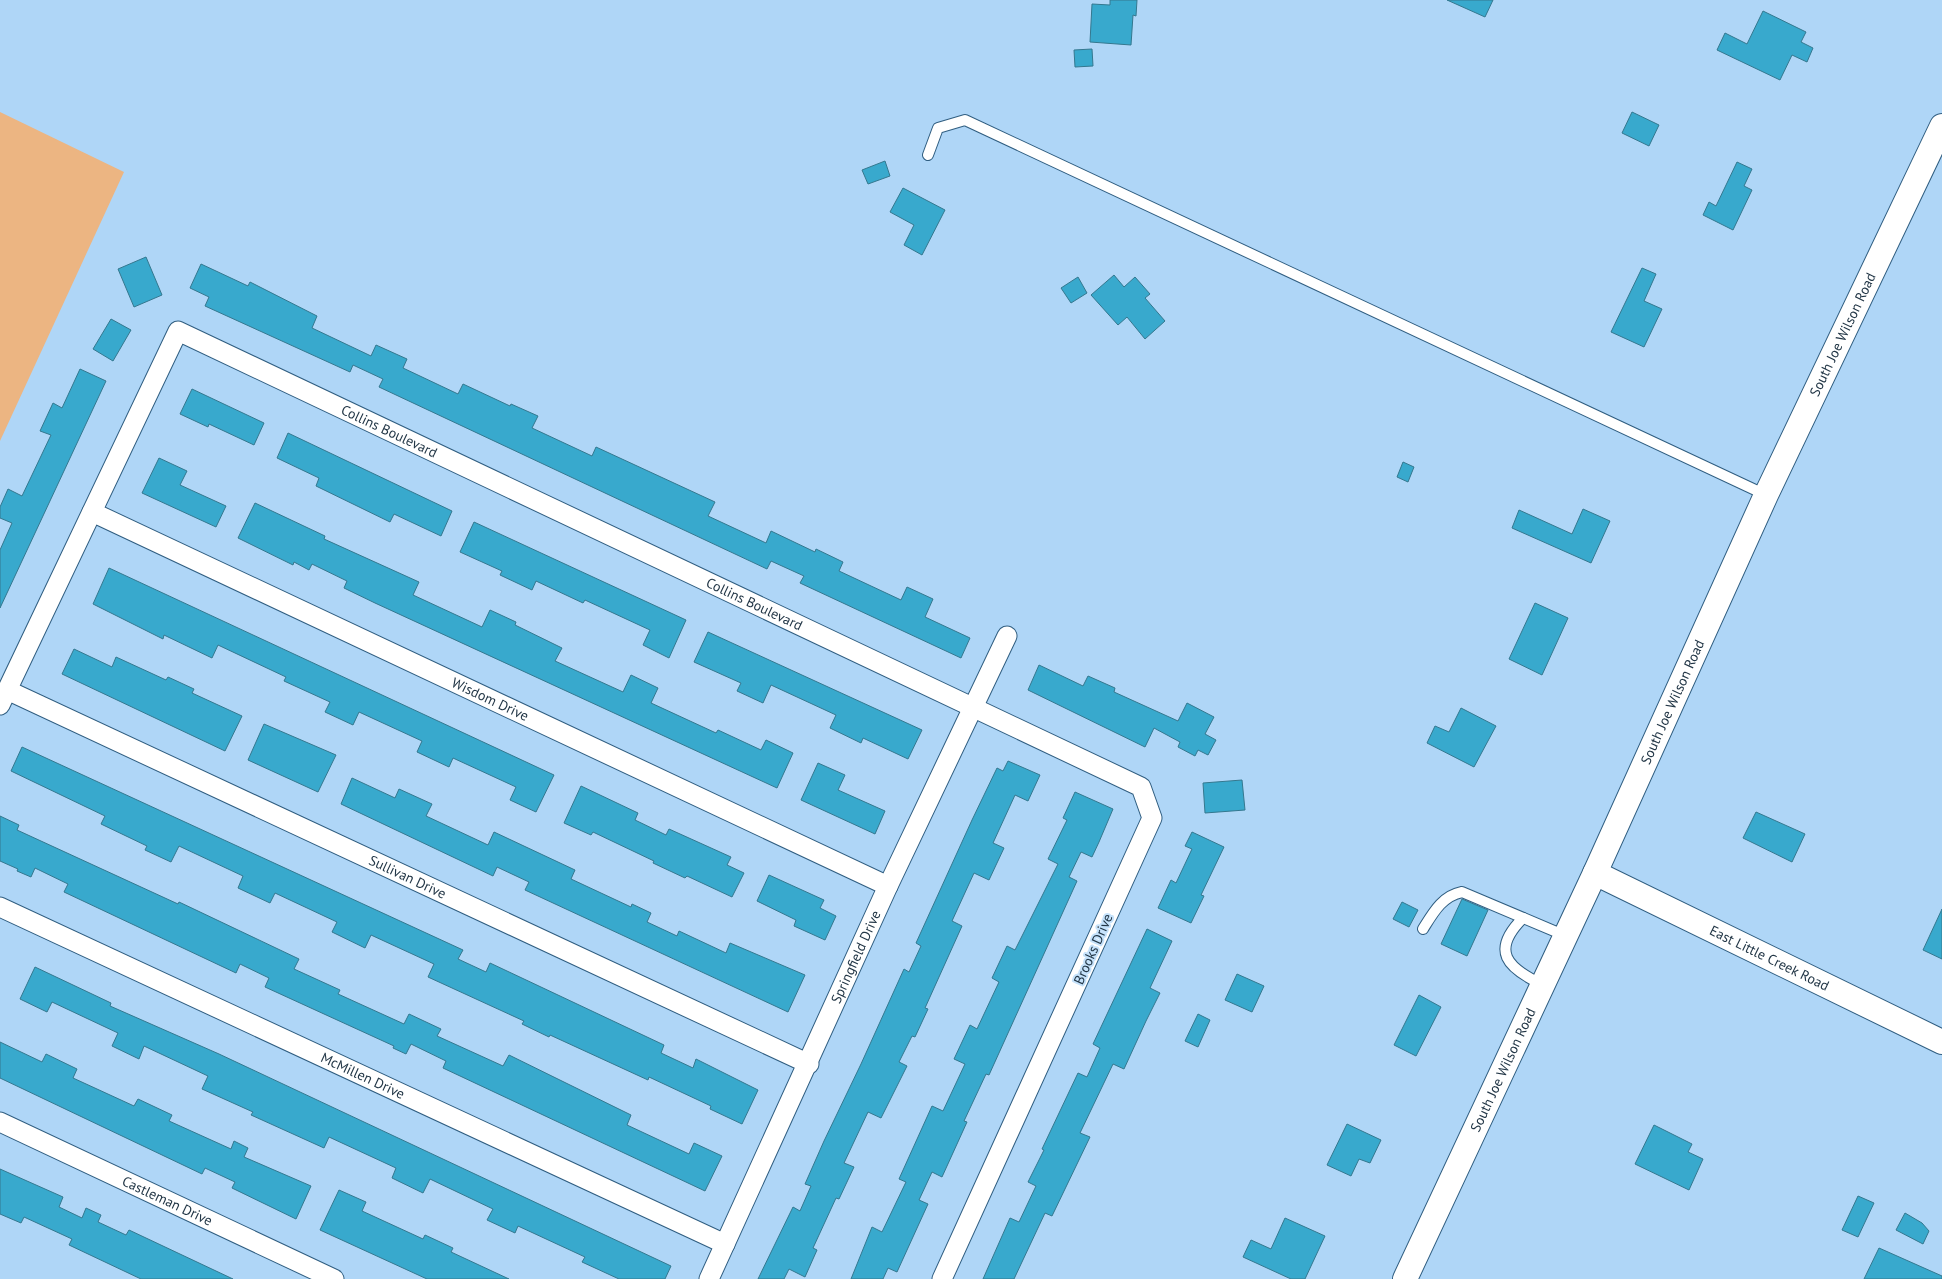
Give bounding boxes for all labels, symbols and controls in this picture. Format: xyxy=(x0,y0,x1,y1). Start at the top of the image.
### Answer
street label: South Joe Wilson Road xyxy=(1805,270,1880,399)
street label: Collins Boulevard xyxy=(338,401,440,462)
street label: Collins Boulevard xyxy=(703,573,806,634)
street label: South Joe Wilson Road xyxy=(1636,637,1708,767)
street label: Wisdom Drive xyxy=(449,673,532,725)
street label: Sullivan Drive xyxy=(366,851,449,903)
street label: Springfield Drive xyxy=(827,907,885,1006)
street label: Brooks Drive xyxy=(1069,911,1117,987)
street label: East Little Creek Road xyxy=(1707,921,1832,995)
street label: South Joe Wilson Road xyxy=(1466,1005,1540,1135)
street label: McMillen Drive xyxy=(318,1048,408,1103)
street label: Castleman Drive xyxy=(119,1172,215,1230)

